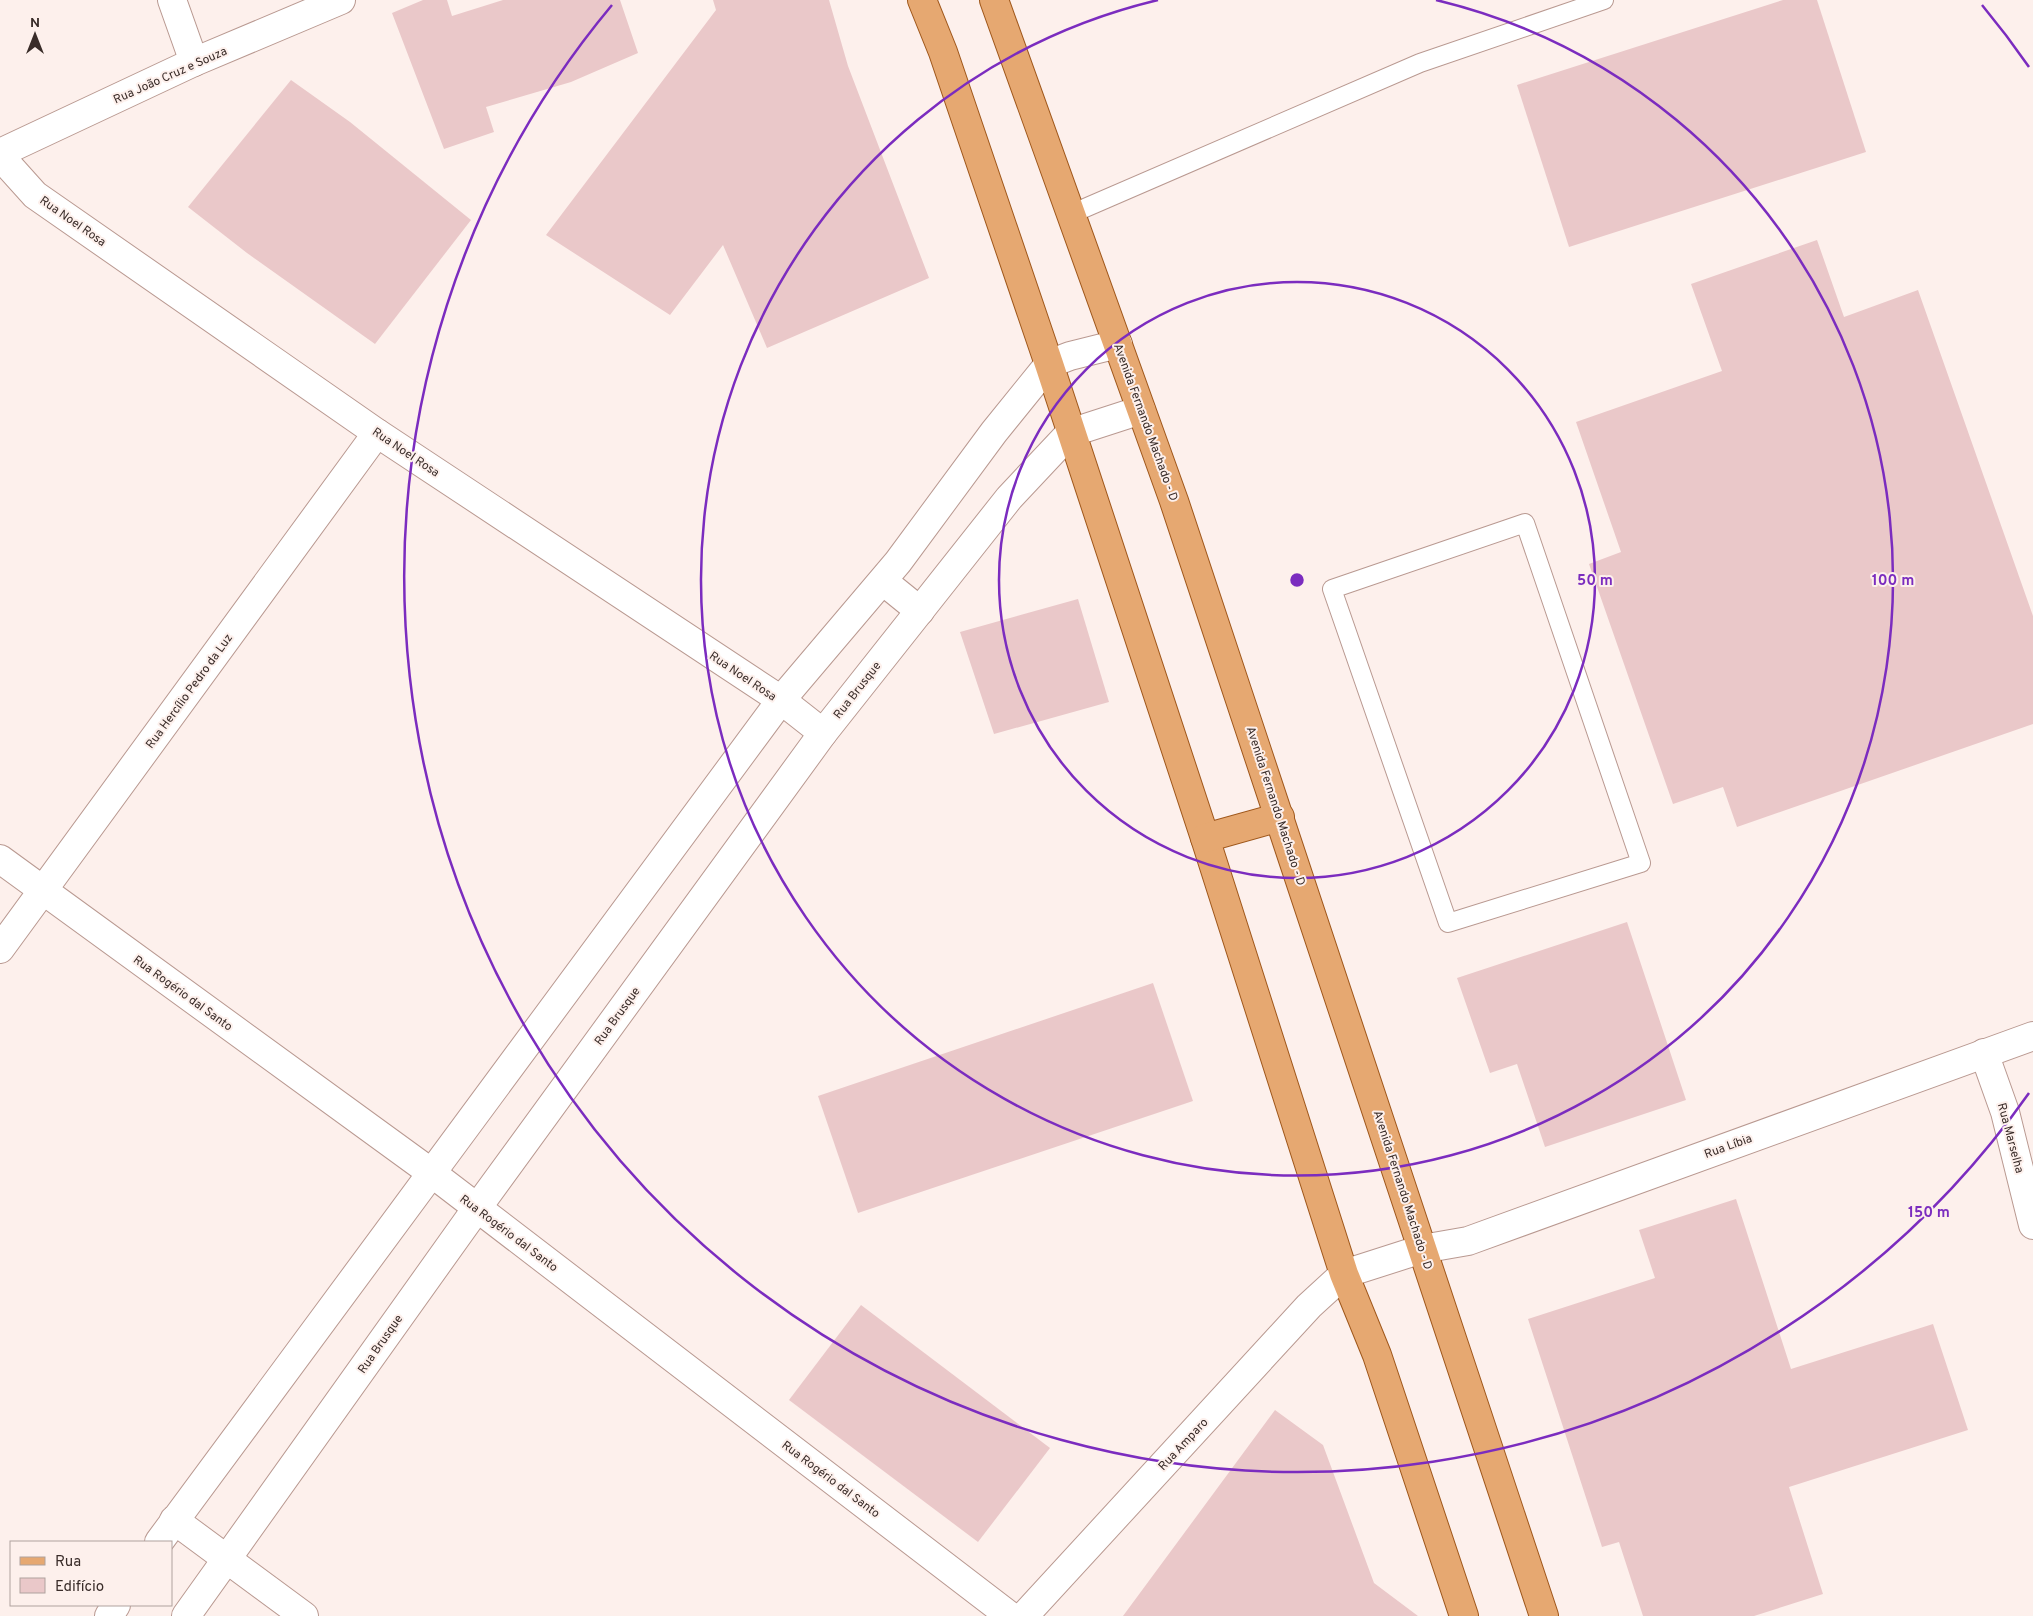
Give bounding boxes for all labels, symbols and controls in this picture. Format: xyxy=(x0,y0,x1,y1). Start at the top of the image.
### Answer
north arrow xyxy=(10,10,60,60)
text: N xyxy=(30,15,40,32)
street label: Rua João Cruz e Souza xyxy=(111,44,230,108)
street label: Rua Noel Rosa xyxy=(36,193,109,251)
street label: Avenida Fernando Machado - D xyxy=(1109,341,1181,503)
street label: Rua Noel Rosa xyxy=(369,424,442,481)
centre of rings xyxy=(1288,571,1306,589)
text: 50 m xyxy=(1577,572,1613,591)
text: 100 m xyxy=(1872,572,1914,591)
street label: Rua Hercílio Pedro da Luz xyxy=(143,631,237,752)
street label: Rua Noel Rosa xyxy=(706,648,779,705)
street label: Rua Brusque xyxy=(830,659,885,722)
street label: Avenida Fernando Machado - D xyxy=(1242,725,1308,888)
street label: Rua Rogério dal Santo xyxy=(130,952,236,1035)
street label: Rua Brusque xyxy=(591,984,644,1049)
street label: Rua Marselha xyxy=(1993,1101,2027,1175)
street label: Avenida Fernando Machado - D xyxy=(1369,1109,1435,1272)
street label: Rua Líbia xyxy=(1702,1131,1754,1163)
street label: Rua Rogério dal Santo xyxy=(456,1192,561,1276)
text: 150 m xyxy=(1908,1204,1950,1223)
street label: Rua Brusque xyxy=(355,1312,407,1377)
street label: Rua Amparo xyxy=(1155,1415,1212,1474)
street label: Rua Rogério dal Santo xyxy=(778,1438,883,1522)
legend xyxy=(10,1541,172,1606)
text: Rua xyxy=(55,1553,81,1572)
text: Edifício xyxy=(55,1578,104,1597)

